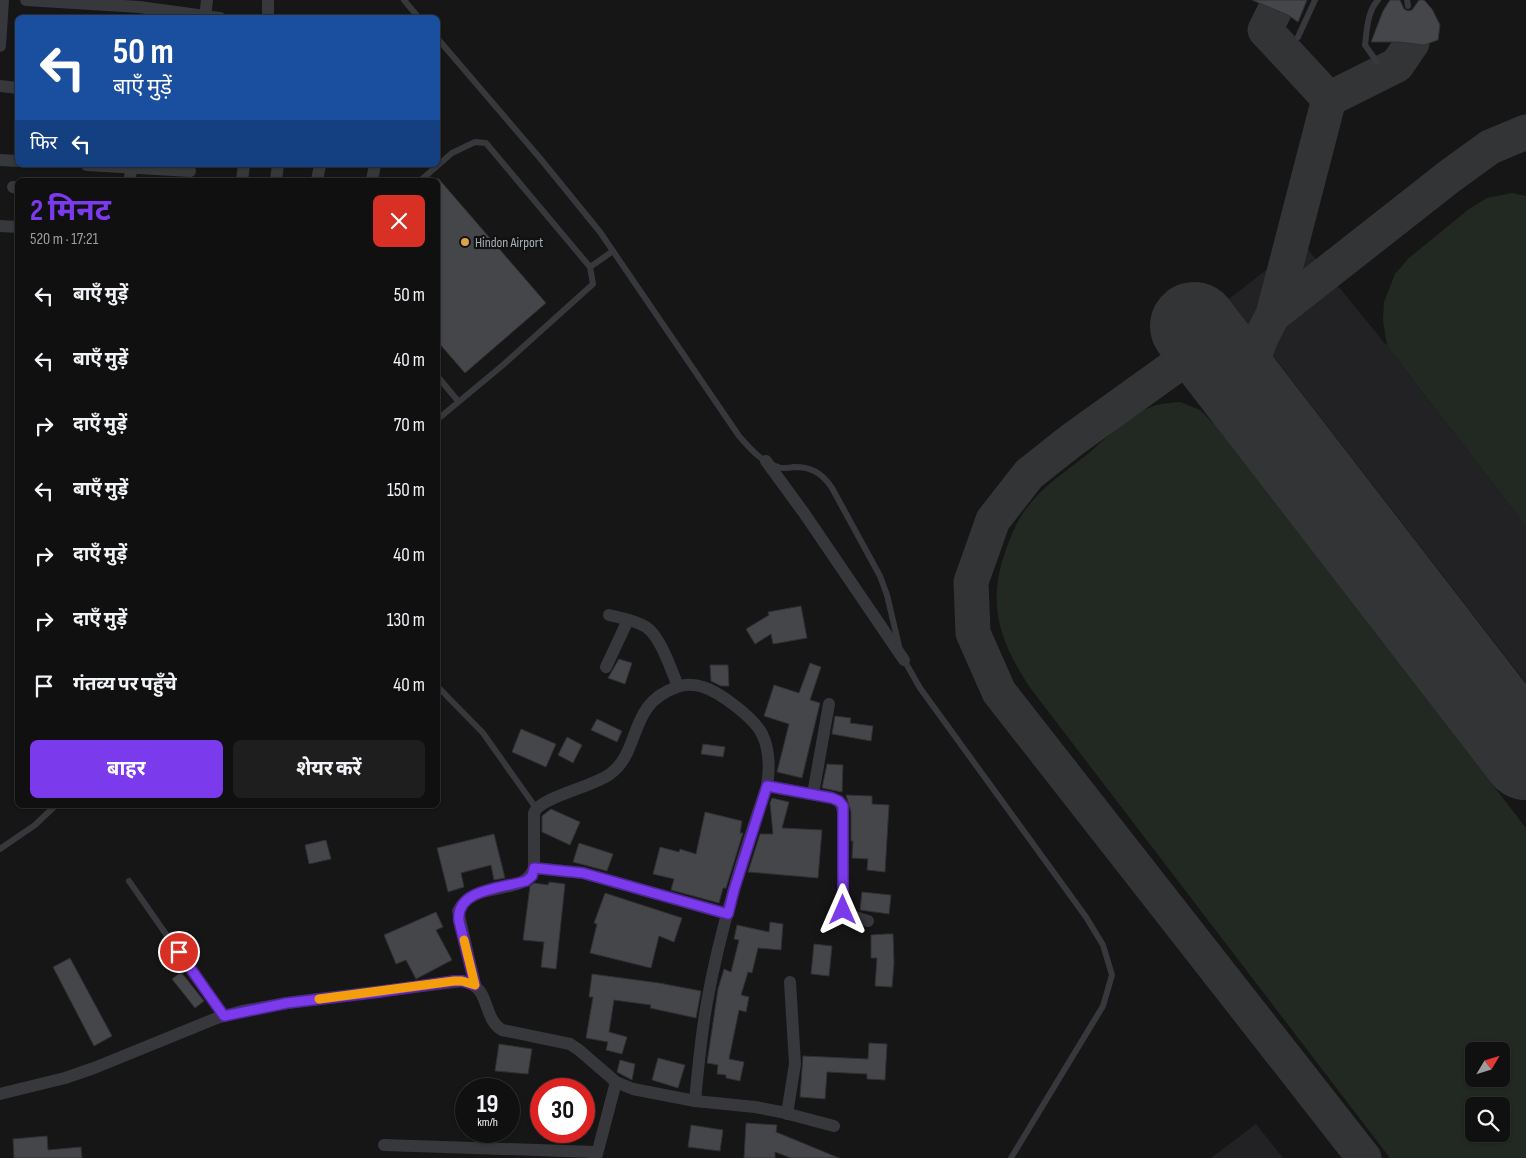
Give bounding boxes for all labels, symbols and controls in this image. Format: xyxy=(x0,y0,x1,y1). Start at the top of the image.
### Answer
text: 50 m xyxy=(113,31,174,74)
icon: left xyxy=(30,35,95,100)
text: बाएँ मुड़ें xyxy=(113,74,172,101)
icon: left xyxy=(67,130,95,158)
text: फिर xyxy=(30,132,57,155)
text: 2 मिनट xyxy=(30,193,111,229)
button: close xyxy=(373,195,425,247)
text: 520 m · 17:21 xyxy=(30,230,98,249)
place label: Hindon Airport xyxy=(475,234,543,251)
marker: Hindon Airport xyxy=(459,236,471,248)
icon: left xyxy=(30,282,58,310)
text: बाएँ मुड़ें xyxy=(73,283,128,306)
text: 50 m xyxy=(394,284,425,307)
icon: left xyxy=(30,347,58,375)
text: बाएँ मुड़ें xyxy=(73,348,128,371)
text: 40 m xyxy=(393,349,425,372)
icon: right xyxy=(30,412,58,440)
text: दाएँ मुड़ें xyxy=(73,413,127,436)
text: 70 m xyxy=(394,414,425,437)
icon: left xyxy=(30,477,58,505)
text: बाएँ मुड़ें xyxy=(73,478,128,501)
text: 150 m xyxy=(387,479,425,502)
icon: right xyxy=(30,542,58,570)
text: दाएँ मुड़ें xyxy=(73,543,127,566)
text: 40 m xyxy=(393,544,425,567)
icon: right xyxy=(30,607,58,635)
text: दाएँ मुड़ें xyxy=(73,608,127,631)
text: 130 m xyxy=(387,609,425,632)
icon: arrive xyxy=(30,672,58,700)
text: गंतव्य पर पहुँचे xyxy=(73,673,177,696)
text: 40 m xyxy=(393,674,425,697)
button: बाहर xyxy=(30,740,223,798)
button: शेयर करें xyxy=(233,740,425,798)
position arrow xyxy=(816,883,868,935)
pin xyxy=(158,931,200,973)
icon: arrive xyxy=(165,938,193,966)
north arrow xyxy=(1465,1042,1510,1088)
map controls xyxy=(1465,1042,1510,1142)
speed limit sign: 30 xyxy=(530,1078,595,1143)
text: 19 xyxy=(477,1089,498,1120)
button: search xyxy=(1465,1097,1510,1142)
text: km/h xyxy=(477,1115,498,1130)

